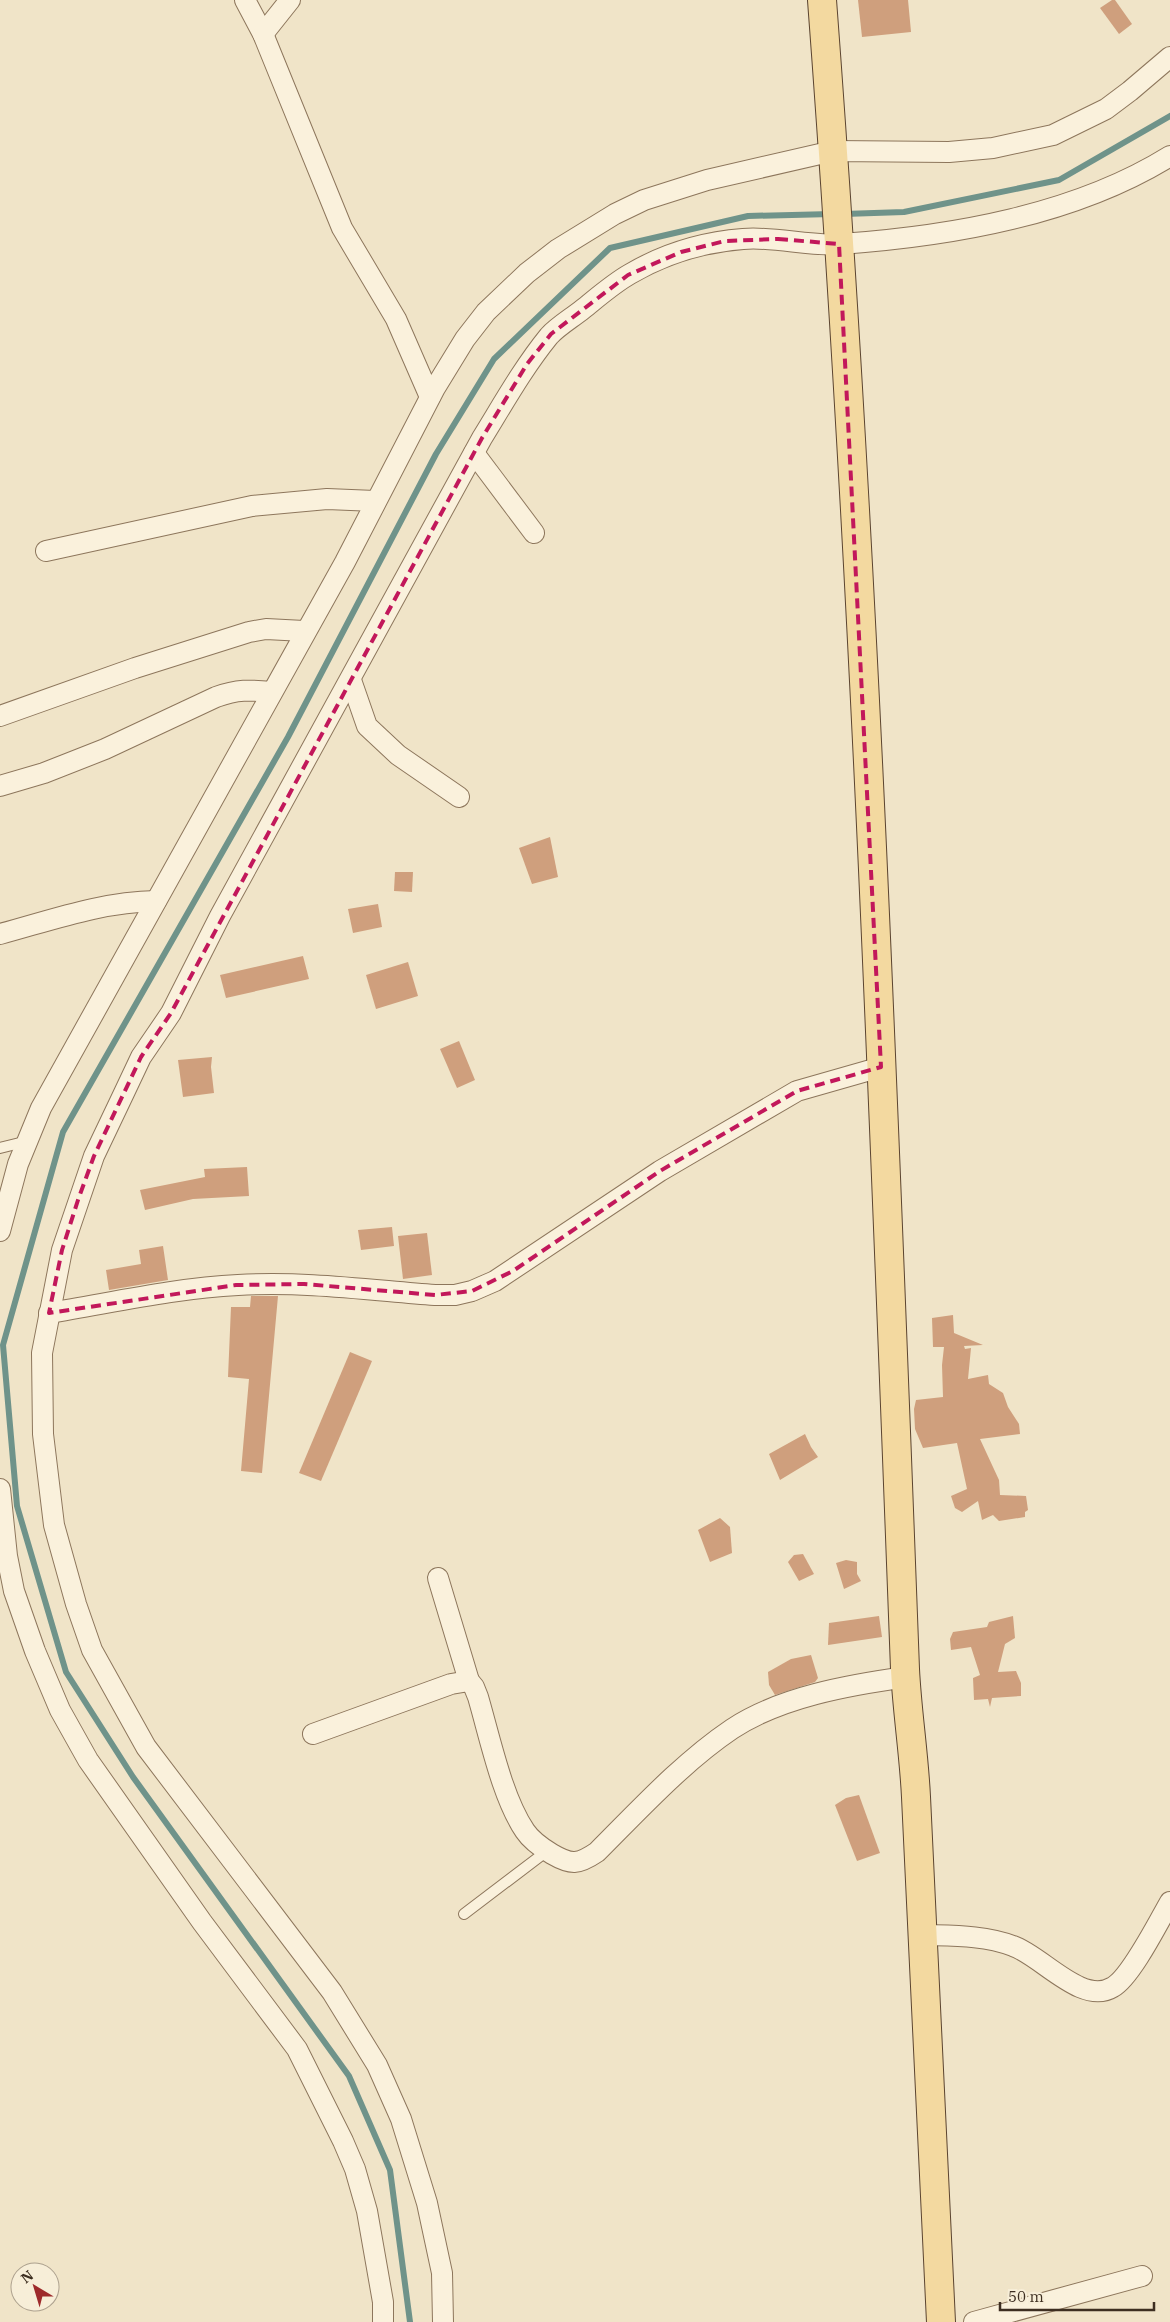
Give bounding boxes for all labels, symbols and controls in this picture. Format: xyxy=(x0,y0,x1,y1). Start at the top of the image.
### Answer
north arrow xyxy=(10,2262,60,2312)
text: N xyxy=(17,2266,37,2287)
scale bar xyxy=(1000,2280,1154,2312)
text: 50 m xyxy=(1008,2287,1044,2306)

